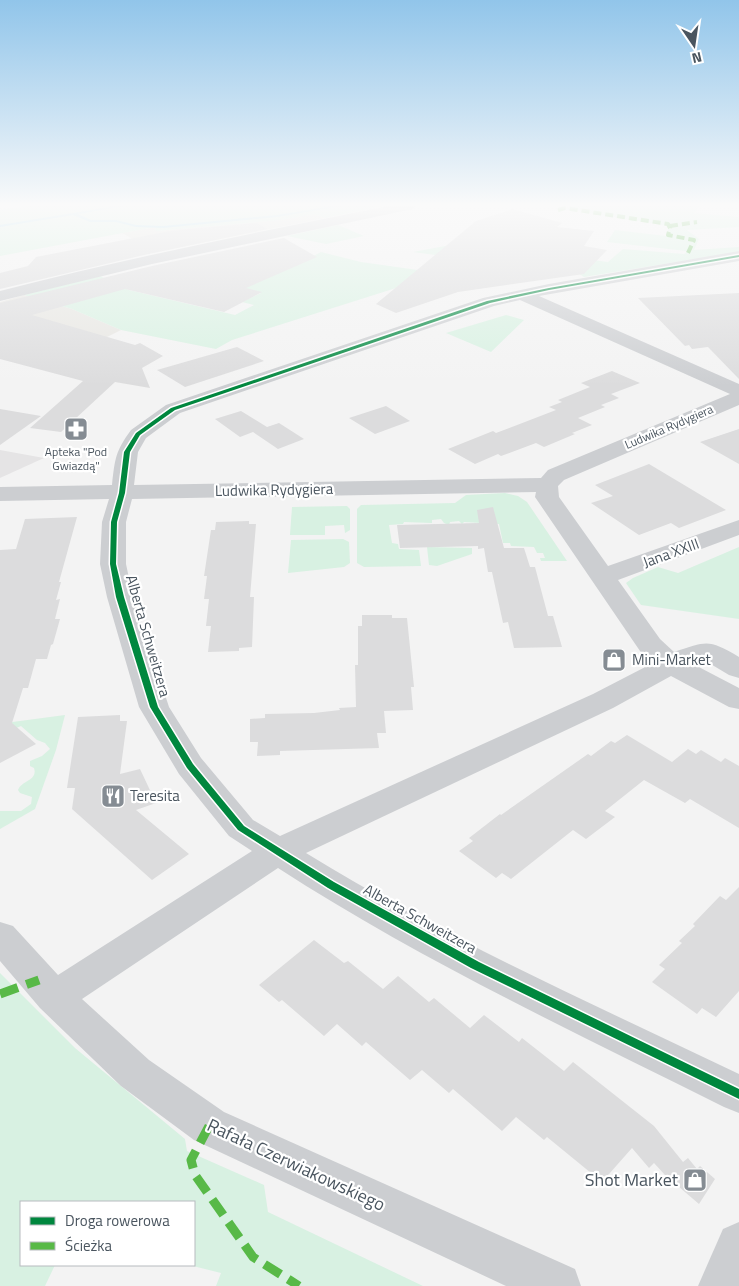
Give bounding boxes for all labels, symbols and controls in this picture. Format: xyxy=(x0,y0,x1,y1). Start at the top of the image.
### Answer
north arrow xyxy=(669,20,719,70)
text: N xyxy=(690,47,704,69)
street label: Ludwika Rydygiera xyxy=(622,399,716,454)
pharmacy icon: Apteka "Pod Gwiazdą" xyxy=(63,416,89,442)
place label: Apteka "Pod Gwiazdą" xyxy=(45,442,107,475)
street label: Ludwika Rydygiera xyxy=(215,477,334,502)
street label: Jana XXIII xyxy=(639,532,702,573)
street label: Alberta Schweitzera xyxy=(120,572,177,700)
shop icon: Mini-Market xyxy=(601,647,627,673)
place label: Mini-Market xyxy=(632,648,712,671)
restaurant icon: Teresita xyxy=(100,783,126,809)
place label: Teresita xyxy=(130,784,180,807)
street label: Alberta Schweitzera xyxy=(359,878,481,959)
street label: Rafała Czerwiakowskiego xyxy=(203,1111,390,1218)
place label: Shot Market xyxy=(585,1166,679,1193)
shop icon: Shot Market xyxy=(682,1167,708,1193)
legend xyxy=(20,1201,195,1266)
text: Droga rowerowa xyxy=(65,1209,170,1232)
text: Ścieżka xyxy=(65,1234,112,1257)

